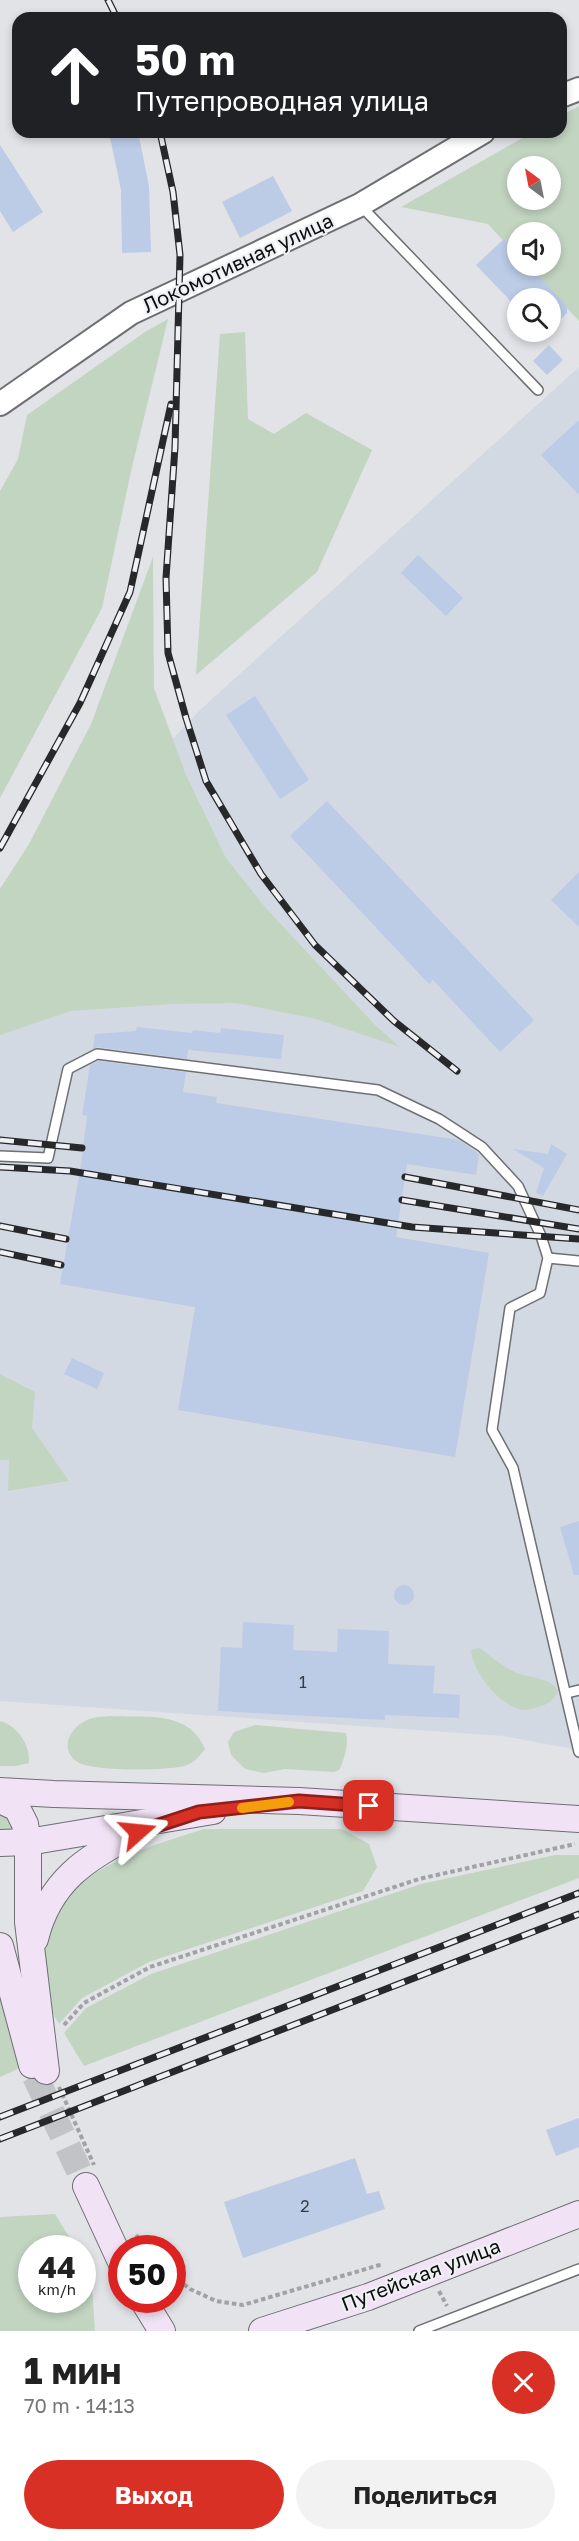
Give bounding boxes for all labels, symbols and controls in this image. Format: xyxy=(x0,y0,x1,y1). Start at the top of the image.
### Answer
text: 50 m xyxy=(135,34,235,84)
icon: ahead xyxy=(36,36,114,114)
text: Путепроводная улица xyxy=(135,85,429,117)
north arrow xyxy=(507,156,561,210)
map controls xyxy=(507,156,561,342)
street label: Локомотивная улица xyxy=(139,207,337,317)
button: sound xyxy=(507,222,561,276)
button: search xyxy=(507,288,561,342)
house number: 1 xyxy=(299,1672,307,1692)
pin xyxy=(343,1780,394,1831)
icon: arrive xyxy=(352,1789,385,1822)
position arrow xyxy=(106,1800,170,1864)
house number: 2 xyxy=(300,2196,310,2216)
street label: Путейская улица xyxy=(338,2233,504,2315)
speed limit sign: 50 xyxy=(108,2235,186,2313)
text: 44 xyxy=(38,2249,76,2285)
text: km/h xyxy=(38,2280,76,2298)
text: 1 мин xyxy=(24,2349,121,2392)
button: close xyxy=(492,2351,555,2414)
text: 70 m · 14:13 xyxy=(24,2393,135,2417)
button: Выход xyxy=(24,2460,284,2529)
button: Поделиться xyxy=(296,2460,555,2529)

